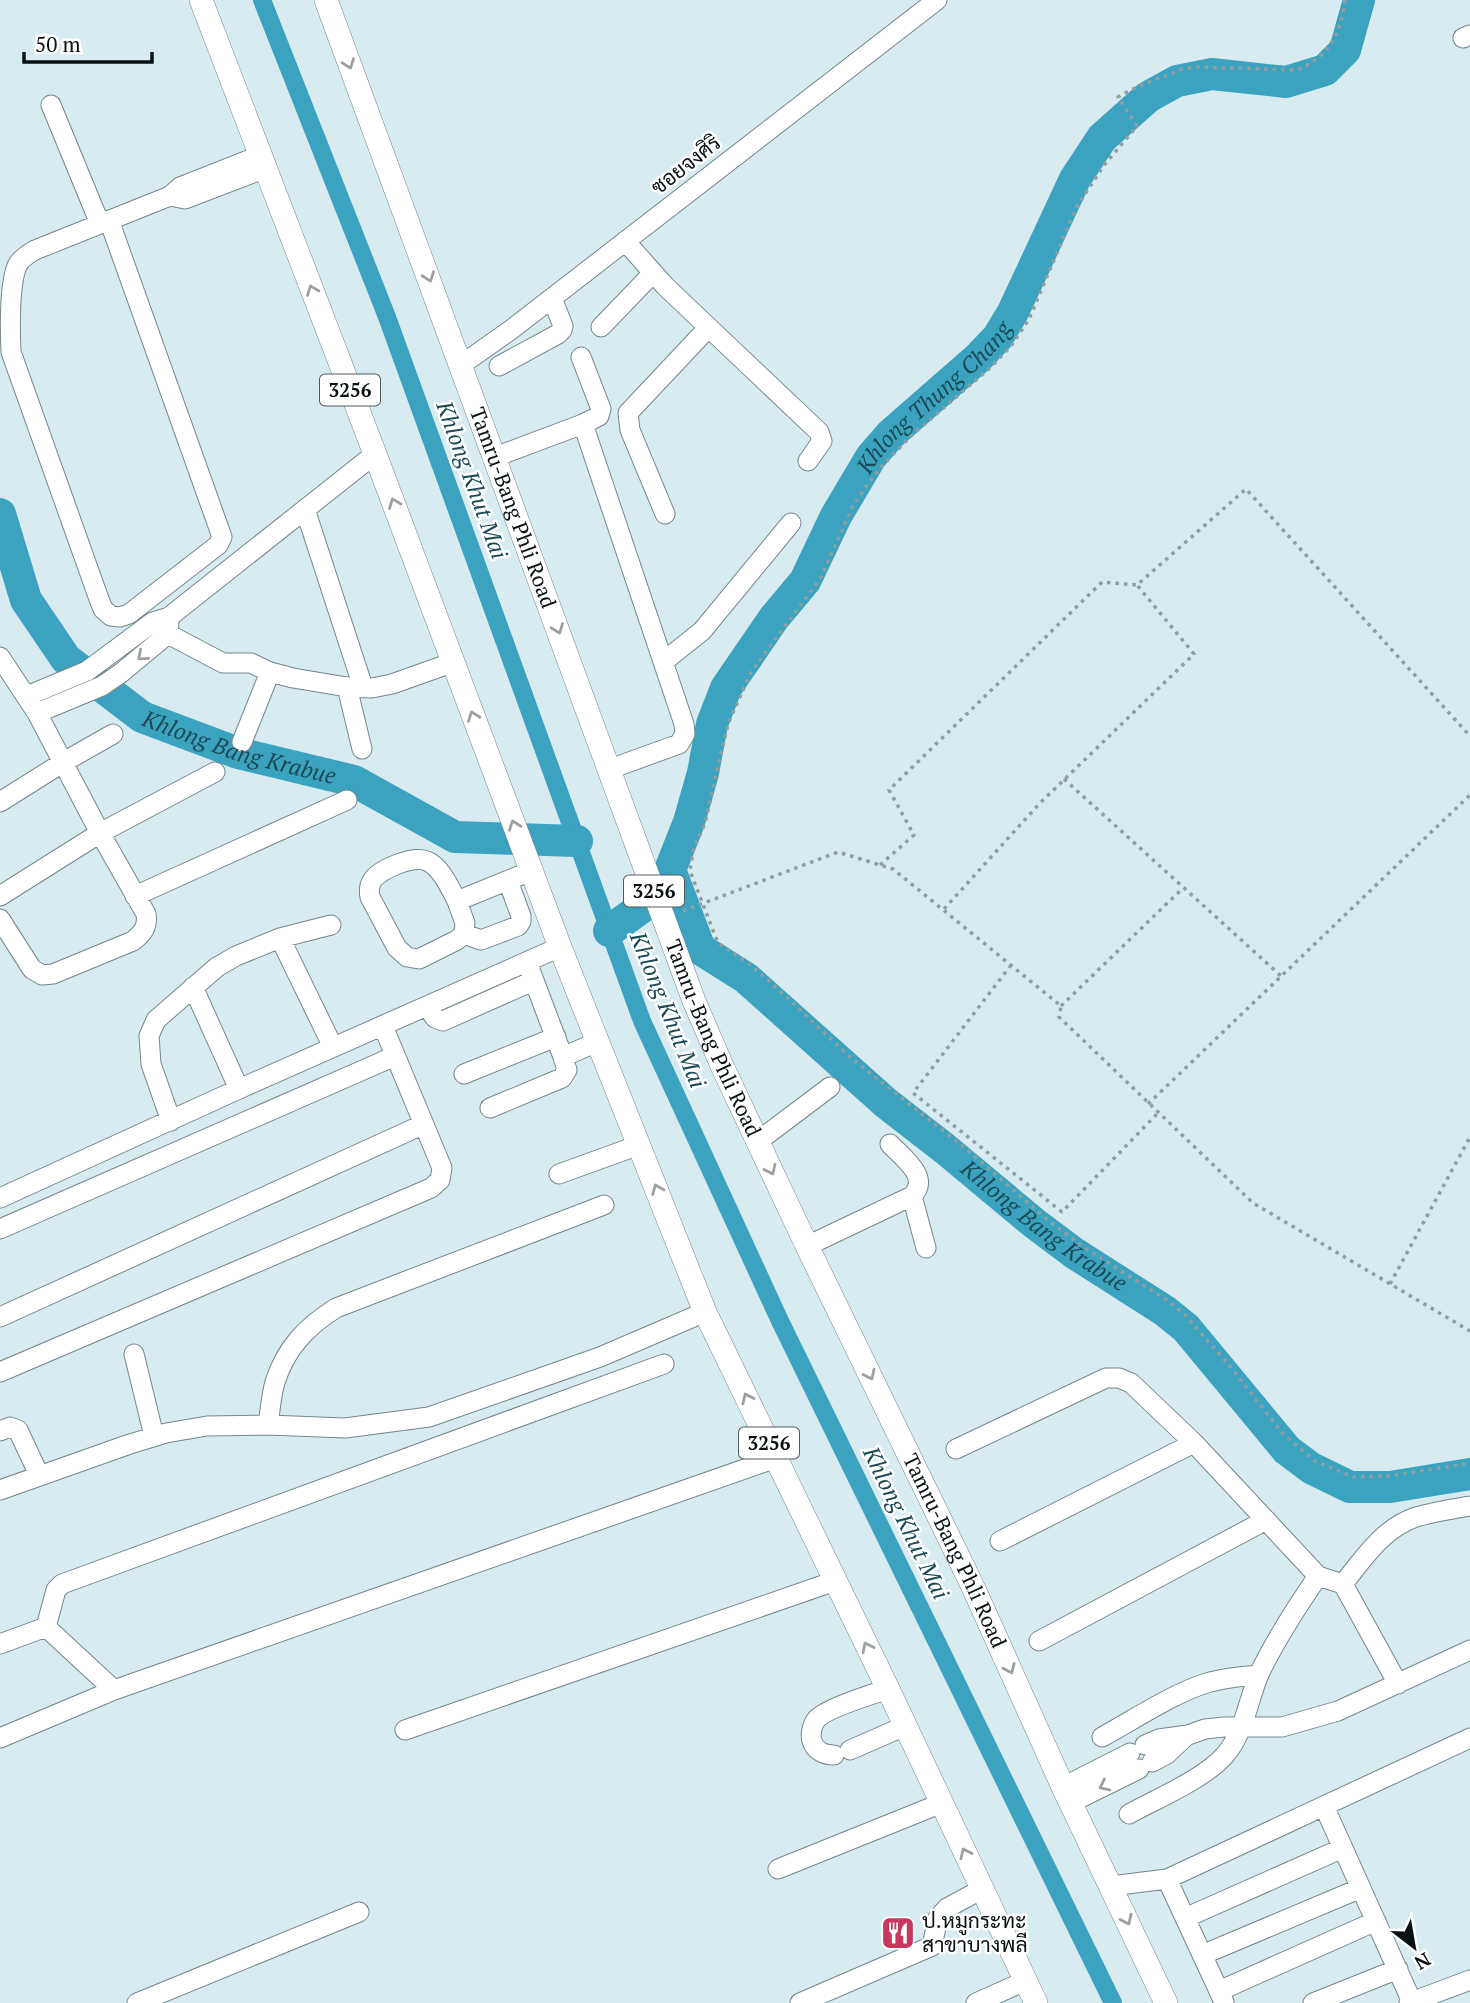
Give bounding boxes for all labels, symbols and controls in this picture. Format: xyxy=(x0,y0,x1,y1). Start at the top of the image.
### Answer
scale bar xyxy=(24,21,152,65)
text: 50 m xyxy=(35,30,81,58)
one-way arrow xyxy=(341,57,355,69)
street label: ซอยจงศิริ xyxy=(645,128,726,200)
one-way arrow xyxy=(420,271,434,283)
one-way arrow xyxy=(306,285,320,297)
water label: Khlong Thung Chang xyxy=(848,314,1020,480)
road number: 3256 xyxy=(320,374,380,406)
water label: Khlong Khut Mai xyxy=(429,396,516,564)
street label: Tamru-Bang Phli Road xyxy=(464,403,563,612)
one-way arrow xyxy=(388,497,402,509)
one-way arrow xyxy=(550,622,564,634)
one-way arrow xyxy=(138,648,151,660)
water label: Khlong Bang Krabue xyxy=(137,702,339,791)
one-way arrow xyxy=(468,710,482,722)
one-way arrow xyxy=(508,819,522,831)
road number: 3256 xyxy=(624,876,684,906)
water label: Khlong Khut Mai xyxy=(623,926,714,1093)
street label: Tamru-Bang Phli Road xyxy=(660,935,768,1141)
water label: Khlong Bang Krabue xyxy=(954,1152,1134,1298)
one-way arrow xyxy=(763,1163,777,1176)
one-way arrow xyxy=(651,1184,665,1196)
one-way arrow xyxy=(862,1368,876,1380)
one-way arrow xyxy=(742,1393,756,1405)
road number: 3256 xyxy=(739,1428,799,1458)
water label: Khlong Khut Mai xyxy=(856,1440,957,1605)
street label: Tamru-Bang Phli Road xyxy=(897,1449,1014,1652)
one-way arrow xyxy=(862,1642,876,1654)
one-way arrow xyxy=(1002,1662,1016,1674)
one-way arrow xyxy=(1099,1777,1111,1791)
one-way arrow xyxy=(959,1848,973,1860)
place label: ป.หมูกระทะ สาขาบางพลี xyxy=(922,1906,1028,1958)
north arrow xyxy=(1379,1912,1449,1982)
one-way arrow xyxy=(1118,1913,1132,1925)
restaurant icon: ป.หมูกระทะ สาขาบางพลี xyxy=(879,1914,917,1952)
text: N xyxy=(1410,1948,1436,1977)

